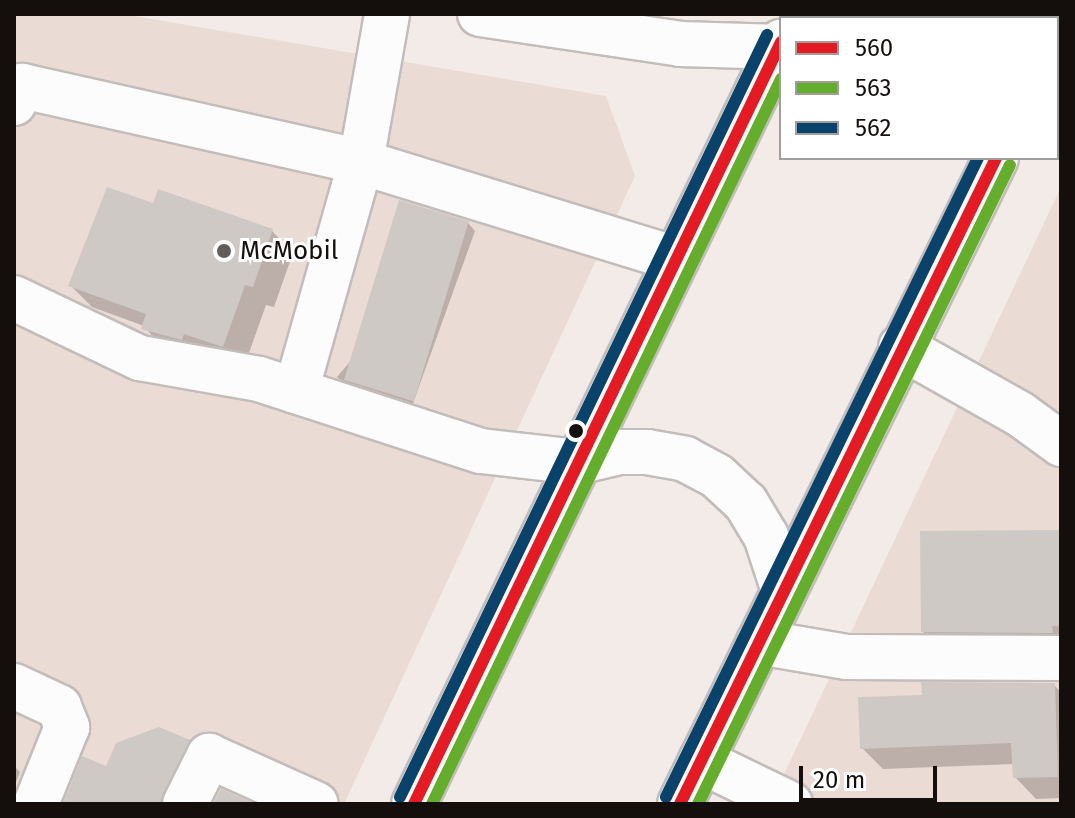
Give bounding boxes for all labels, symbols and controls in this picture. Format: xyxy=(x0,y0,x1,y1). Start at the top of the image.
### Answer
legend xyxy=(779,16,1059,160)
text: 560 xyxy=(855,34,893,62)
text: 563 xyxy=(855,74,892,102)
text: 562 xyxy=(855,114,891,142)
place label: McMobil xyxy=(240,235,338,267)
marker: McMobil xyxy=(215,242,233,260)
unlabelled marker xyxy=(568,423,584,439)
scale bar xyxy=(803,750,941,800)
text: 20 m xyxy=(813,766,865,794)

